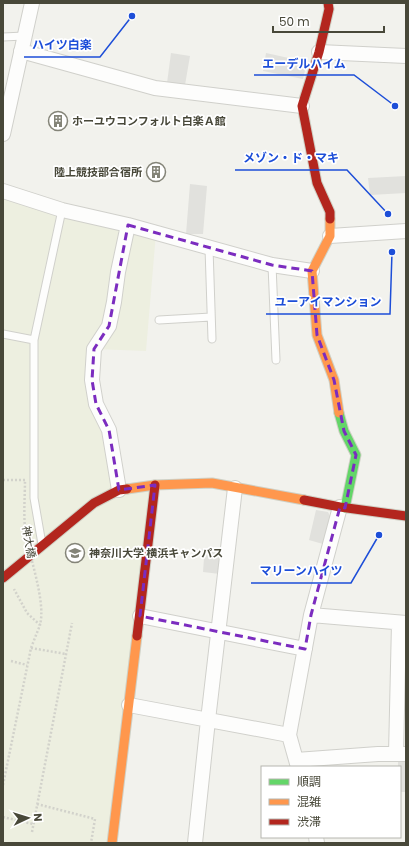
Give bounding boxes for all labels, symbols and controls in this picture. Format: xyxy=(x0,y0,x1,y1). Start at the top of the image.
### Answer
scale bar xyxy=(273,8,384,34)
text: 50 m xyxy=(279,13,310,30)
callout: ハイツ白楽 xyxy=(24,33,100,57)
text: ハイツ白楽 xyxy=(32,36,92,53)
callout: エーデルハイム xyxy=(254,51,354,75)
text: エーデルハイム xyxy=(262,55,346,72)
building icon: ホーユウコンフォルト白楽Ａ館 xyxy=(47,110,69,132)
place label: ホーユウコンフォルト白楽Ａ館 xyxy=(72,113,226,129)
callout: メゾン・ド・マキ xyxy=(235,146,347,170)
text: メゾン・ド・マキ xyxy=(243,149,339,166)
building icon: 陸上競技部合宿所 xyxy=(145,161,167,183)
place label: 陸上競技部合宿所 xyxy=(54,164,142,180)
callout: ユーアイマンション xyxy=(266,290,390,314)
text: ユーアイマンション xyxy=(275,293,381,310)
street label: 神大橋 xyxy=(18,524,40,560)
school or university icon: 神奈川大学 横浜キャンパス xyxy=(64,542,86,564)
place label: 神奈川大学 横浜キャンパス xyxy=(89,545,223,561)
callout: マリーンハイツ xyxy=(251,559,351,583)
text: マリーンハイツ xyxy=(259,562,343,579)
legend xyxy=(261,766,401,838)
text: 順調 xyxy=(297,773,321,790)
text: 混雑 xyxy=(297,793,321,810)
north arrow xyxy=(8,798,48,838)
text: N xyxy=(30,813,46,822)
text: 渋滞 xyxy=(297,813,321,830)

